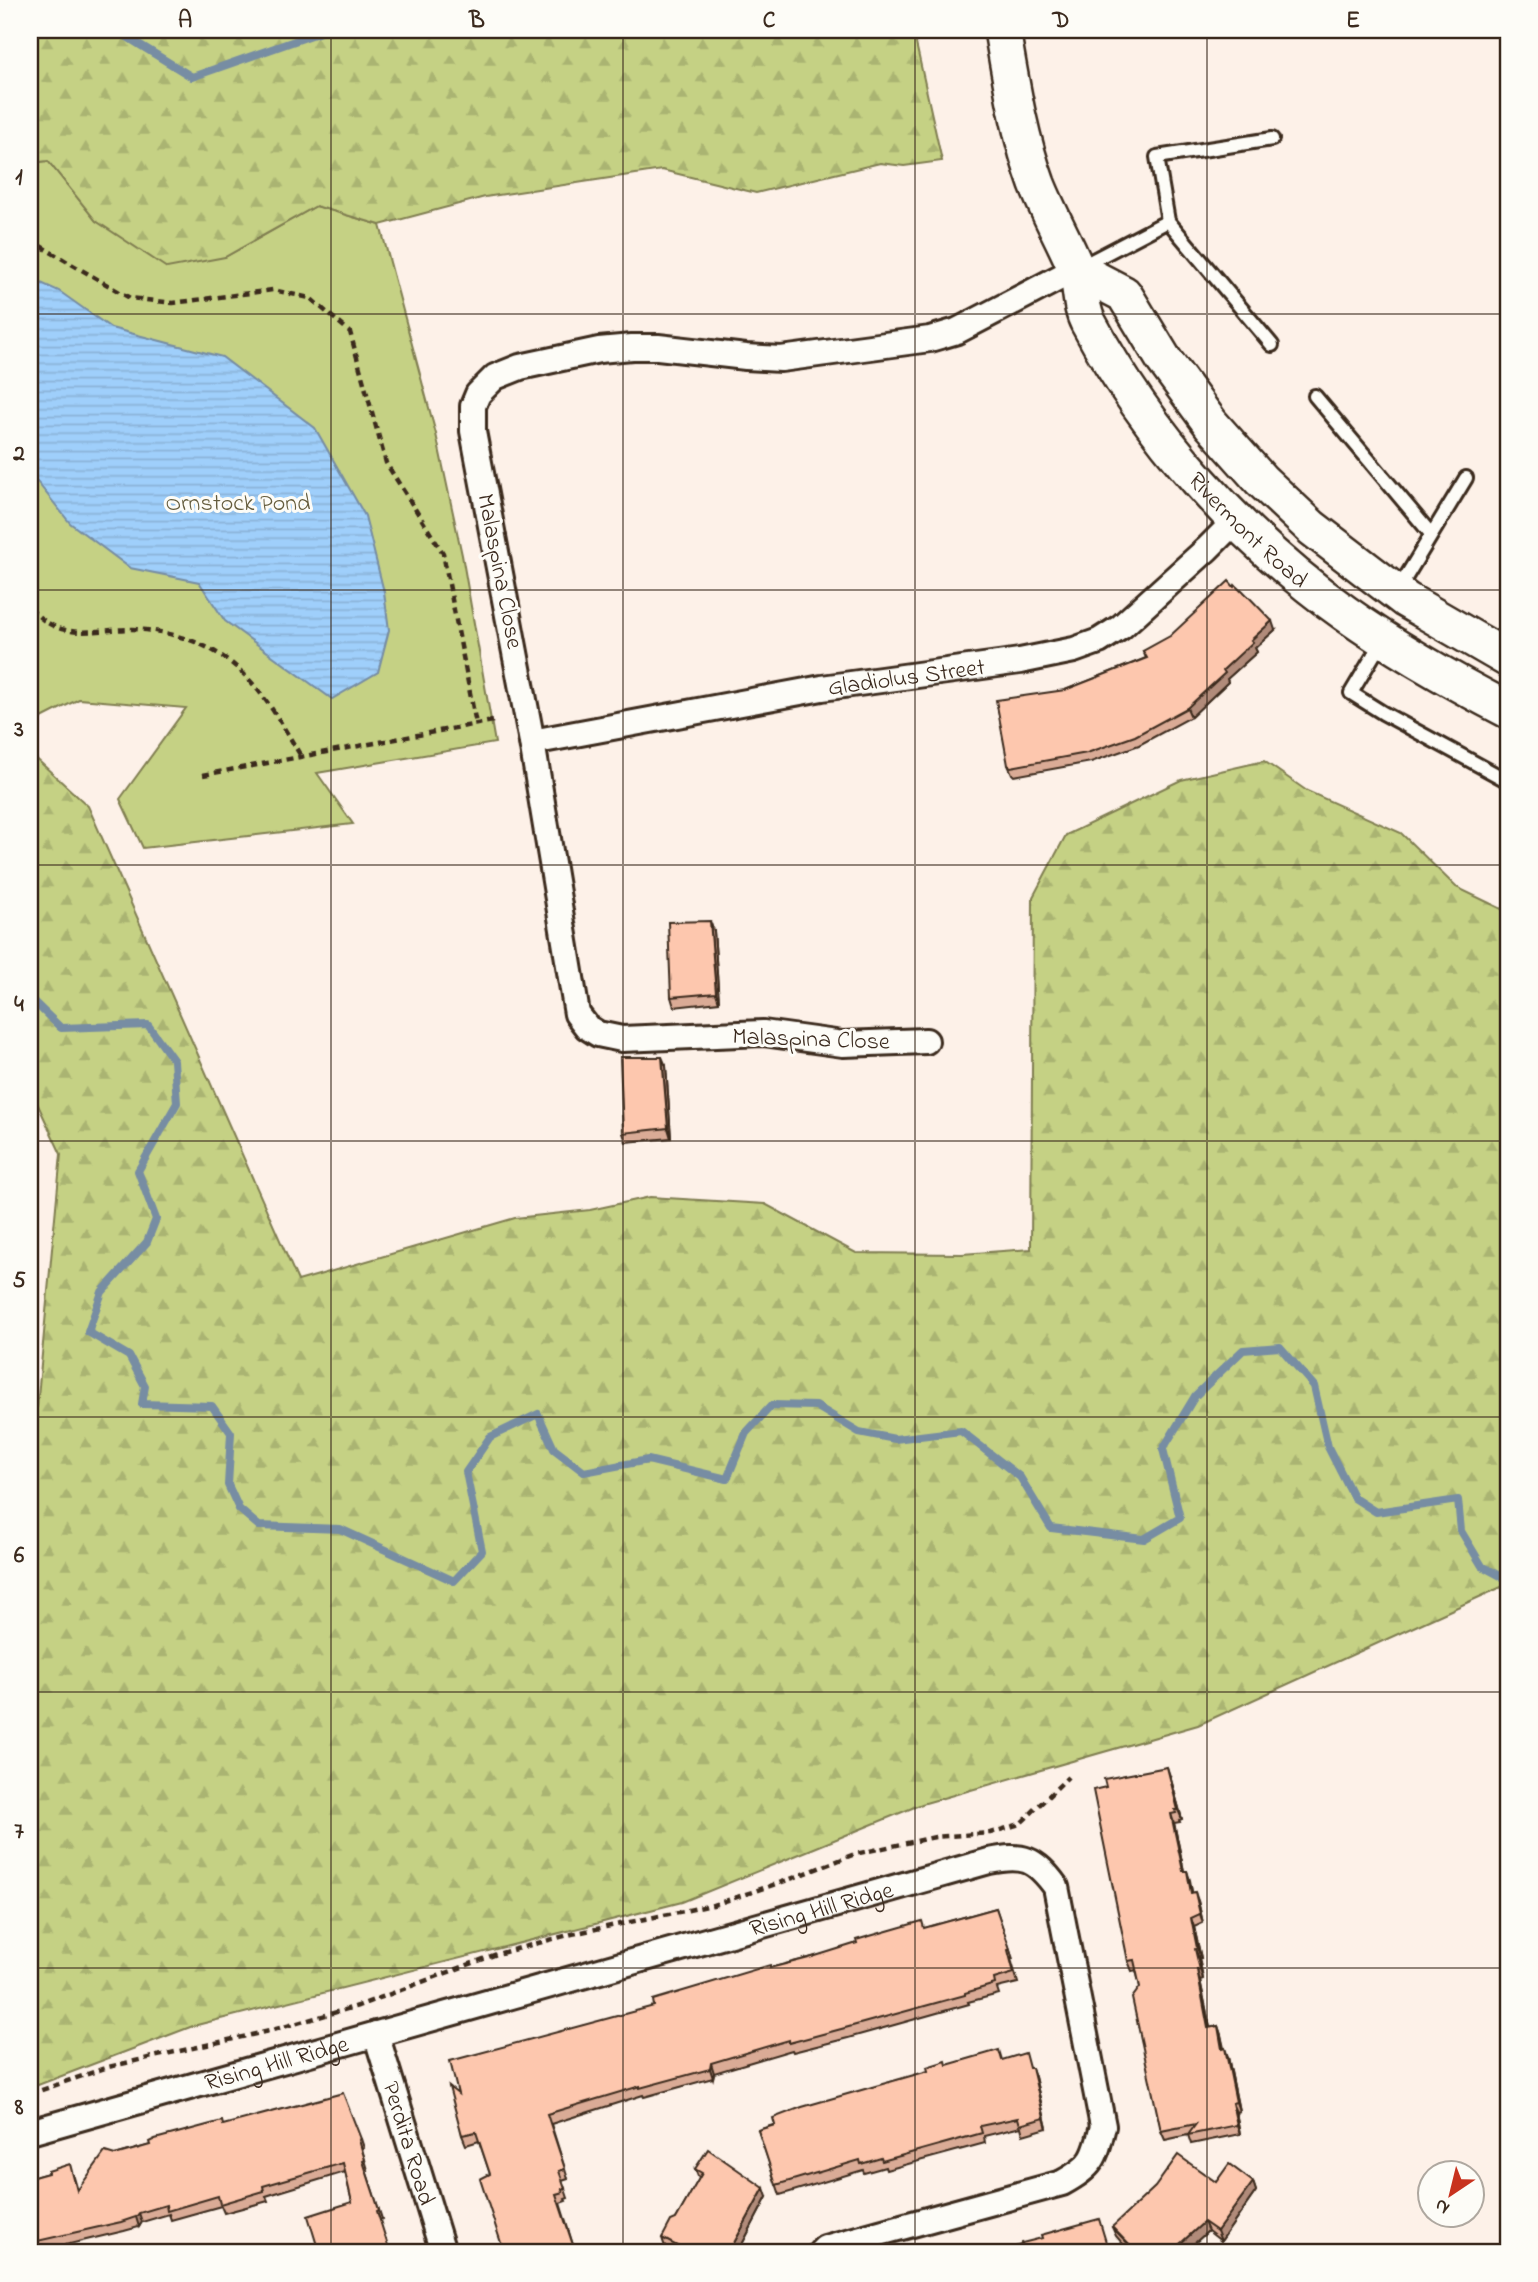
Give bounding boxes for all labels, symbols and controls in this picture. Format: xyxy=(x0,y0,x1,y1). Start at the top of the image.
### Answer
text: A xyxy=(178,5,192,38)
text: B xyxy=(468,5,485,38)
text: C xyxy=(763,5,776,38)
text: D xyxy=(1052,5,1069,38)
text: E xyxy=(1346,5,1360,38)
text: 1 xyxy=(15,162,23,195)
text: 2 xyxy=(12,438,25,471)
street label: Rivermont Road xyxy=(1179,465,1315,598)
park label: Ornstock Pond xyxy=(165,487,311,522)
street label: Malaspina Close xyxy=(466,491,531,652)
street label: Gladiolus Street xyxy=(826,651,987,707)
text: 3 xyxy=(13,714,24,747)
text: 4 xyxy=(14,989,24,1022)
street label: Malaspina Close xyxy=(732,1020,891,1061)
text: 5 xyxy=(12,1265,26,1298)
text: 6 xyxy=(14,1540,25,1573)
text: 7 xyxy=(14,1816,24,1849)
street label: Rising Hill Ridge xyxy=(746,1874,898,1948)
street label: Rising Hill Ridge xyxy=(201,2028,353,2102)
street label: Perdita Road xyxy=(372,2077,443,2210)
text: 8 xyxy=(14,2092,24,2125)
north arrow xyxy=(1416,2160,1486,2230)
text: N xyxy=(1430,2191,1456,2221)

